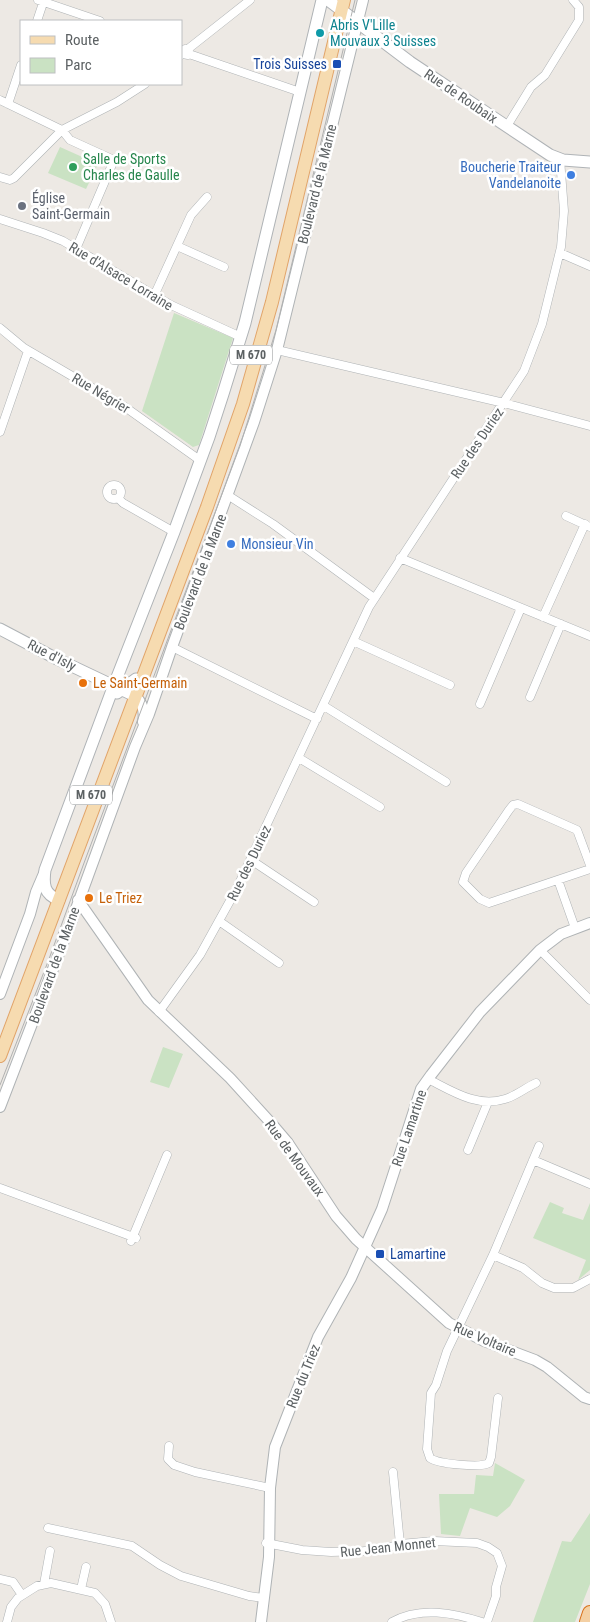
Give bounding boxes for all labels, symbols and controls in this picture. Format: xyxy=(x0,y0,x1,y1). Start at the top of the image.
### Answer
place label: Abris V'Lille Mouvaux 3 Suisses xyxy=(330,17,436,49)
legend xyxy=(20,20,182,85)
marker: Abris V'Lille Mouvaux 3 Suisses xyxy=(314,27,326,39)
text: Route xyxy=(65,31,99,49)
text: Parc xyxy=(65,56,92,74)
place label: Trois Suisses xyxy=(253,56,327,72)
marker: Trois Suisses xyxy=(331,58,343,70)
street label: Rue de Roubaix xyxy=(421,66,501,126)
street label: Boulevard de la Marne xyxy=(294,122,340,245)
place label: Salle de Sports Charles de Gaulle xyxy=(83,151,180,183)
place label: Boucherie Traiteur Vandelanoite xyxy=(460,159,561,191)
marker: Salle de Sports Charles de Gaulle xyxy=(67,161,79,173)
marker: Boucherie Traiteur Vandelanoite xyxy=(565,169,577,181)
place label: Église Saint-Germain xyxy=(32,189,110,222)
marker: Église Saint-Germain xyxy=(16,200,28,212)
street label: Rue d'Alsace Lorraine xyxy=(66,239,176,314)
road number: M 670 xyxy=(230,346,272,364)
street label: Rue Négrier xyxy=(69,370,133,416)
street label: Rue des Duriez xyxy=(447,405,507,481)
street label: Boulevard de la Marne xyxy=(171,511,230,632)
place label: Monsieur Vin xyxy=(241,536,314,552)
marker: Monsieur Vin xyxy=(225,538,237,550)
street label: Rue d'Isly xyxy=(25,636,79,674)
place label: Le Saint-Germain xyxy=(93,675,187,691)
marker: Le Saint-Germain xyxy=(77,677,89,689)
road number: M 670 xyxy=(70,786,112,804)
street label: Rue des Duriez xyxy=(224,823,274,903)
place label: Le Triez xyxy=(99,890,142,906)
marker: Le Triez xyxy=(83,892,95,904)
street label: Boulevard de la Marne xyxy=(25,904,83,1025)
street label: Rue Lamartine xyxy=(388,1087,430,1168)
street label: Rue de Mouvaux xyxy=(262,1117,328,1199)
place label: Lamartine xyxy=(390,1246,446,1262)
marker: Lamartine xyxy=(374,1248,386,1260)
street label: Rue Voltaire xyxy=(451,1319,519,1360)
street label: Rue du Triez xyxy=(283,1342,323,1410)
street label: Rue Jean Monnet xyxy=(339,1534,437,1560)

